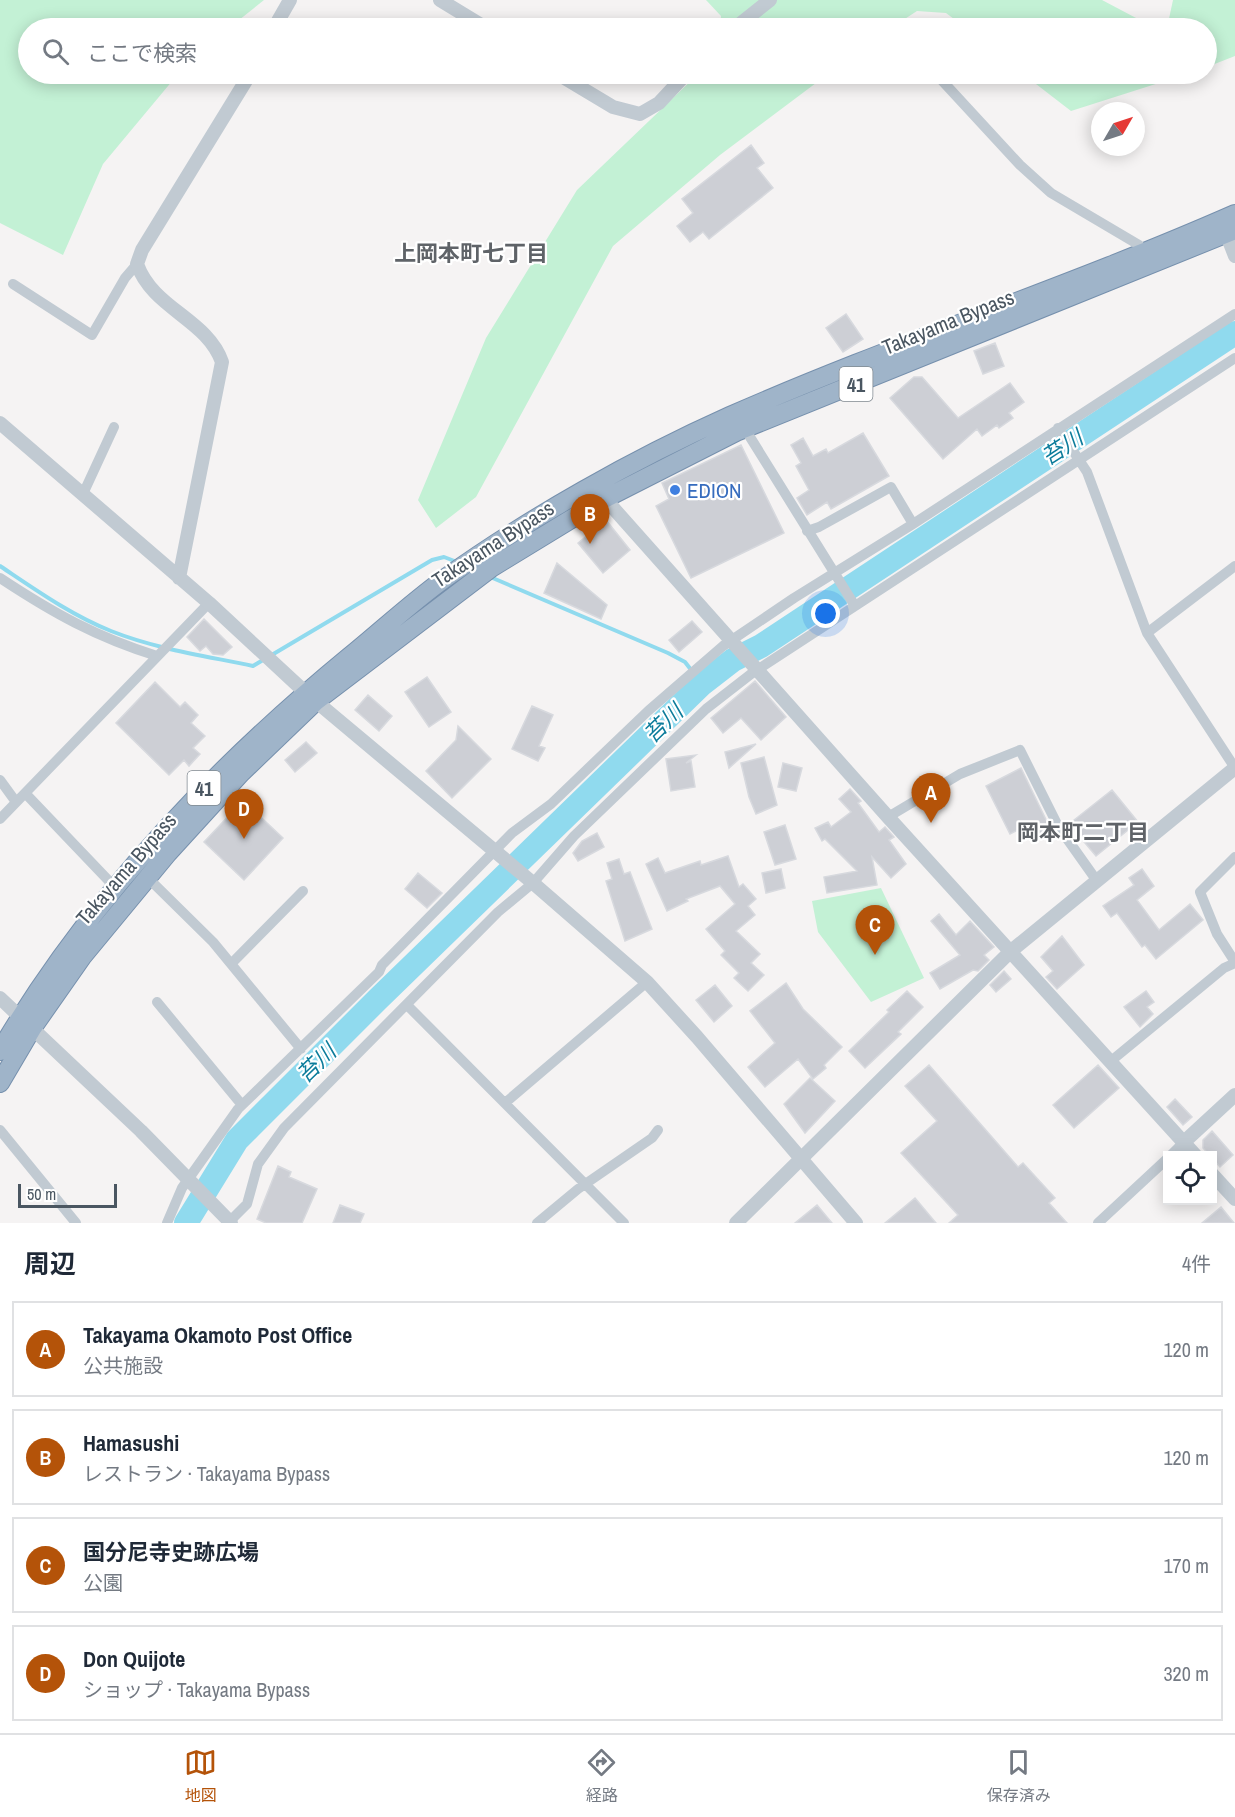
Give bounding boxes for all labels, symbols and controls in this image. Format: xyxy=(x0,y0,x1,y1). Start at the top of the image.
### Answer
search box xyxy=(18,18,1217,84)
icon: search xyxy=(39,35,72,68)
text: ここで検索 xyxy=(87,38,197,68)
north arrow xyxy=(1091,102,1145,156)
district label: 上岡本町七丁目 xyxy=(394,238,548,268)
street label: Takayama Bypass xyxy=(878,282,1018,362)
road number: 41 xyxy=(840,367,872,401)
water label: 苔川 xyxy=(1035,421,1090,472)
place label: EDION xyxy=(687,476,742,505)
marker: EDION xyxy=(668,483,682,497)
street label: Takayama Bypass xyxy=(426,494,560,594)
pin: B xyxy=(570,494,610,544)
your location xyxy=(811,599,840,628)
water label: 苔川 xyxy=(637,696,691,749)
road number: 41 xyxy=(188,771,220,805)
pin: A xyxy=(912,774,950,823)
pin: D xyxy=(224,790,264,839)
street label: Takayama Bypass xyxy=(69,807,183,931)
district label: 岡本町二丁目 xyxy=(1017,817,1149,847)
pin: C xyxy=(856,906,894,955)
water label: 苔川 xyxy=(290,1036,344,1089)
map controls xyxy=(1163,1151,1217,1205)
button: locate xyxy=(1163,1151,1217,1205)
scale bar xyxy=(18,1181,117,1208)
text: 50 m xyxy=(27,1183,56,1205)
text: 周辺 xyxy=(24,1246,76,1281)
text: 4件 xyxy=(1182,1250,1211,1277)
text: Takayama Okamoto Post Office xyxy=(83,1320,352,1350)
text: A xyxy=(40,1336,51,1363)
text: 120 m xyxy=(1163,1336,1209,1363)
text: 公共施設 xyxy=(83,1352,163,1379)
text: Hamasushi xyxy=(83,1428,179,1458)
text: B xyxy=(40,1444,51,1471)
text: 120 m xyxy=(1163,1444,1209,1471)
text: レストラン · Takayama Bypass xyxy=(83,1460,330,1487)
text: 国分尼寺史跡広場 xyxy=(83,1537,259,1567)
text: C xyxy=(40,1552,51,1579)
text: 170 m xyxy=(1163,1552,1209,1579)
text: 公園 xyxy=(83,1569,123,1596)
text: Don Quijote xyxy=(83,1644,185,1674)
text: D xyxy=(40,1660,51,1687)
text: 320 m xyxy=(1163,1660,1209,1687)
text: ショップ · Takayama Bypass xyxy=(83,1676,310,1703)
tab: 地図 xyxy=(184,1746,217,1806)
tab: 経路 xyxy=(585,1746,618,1806)
tab: 保存済み xyxy=(987,1746,1051,1806)

